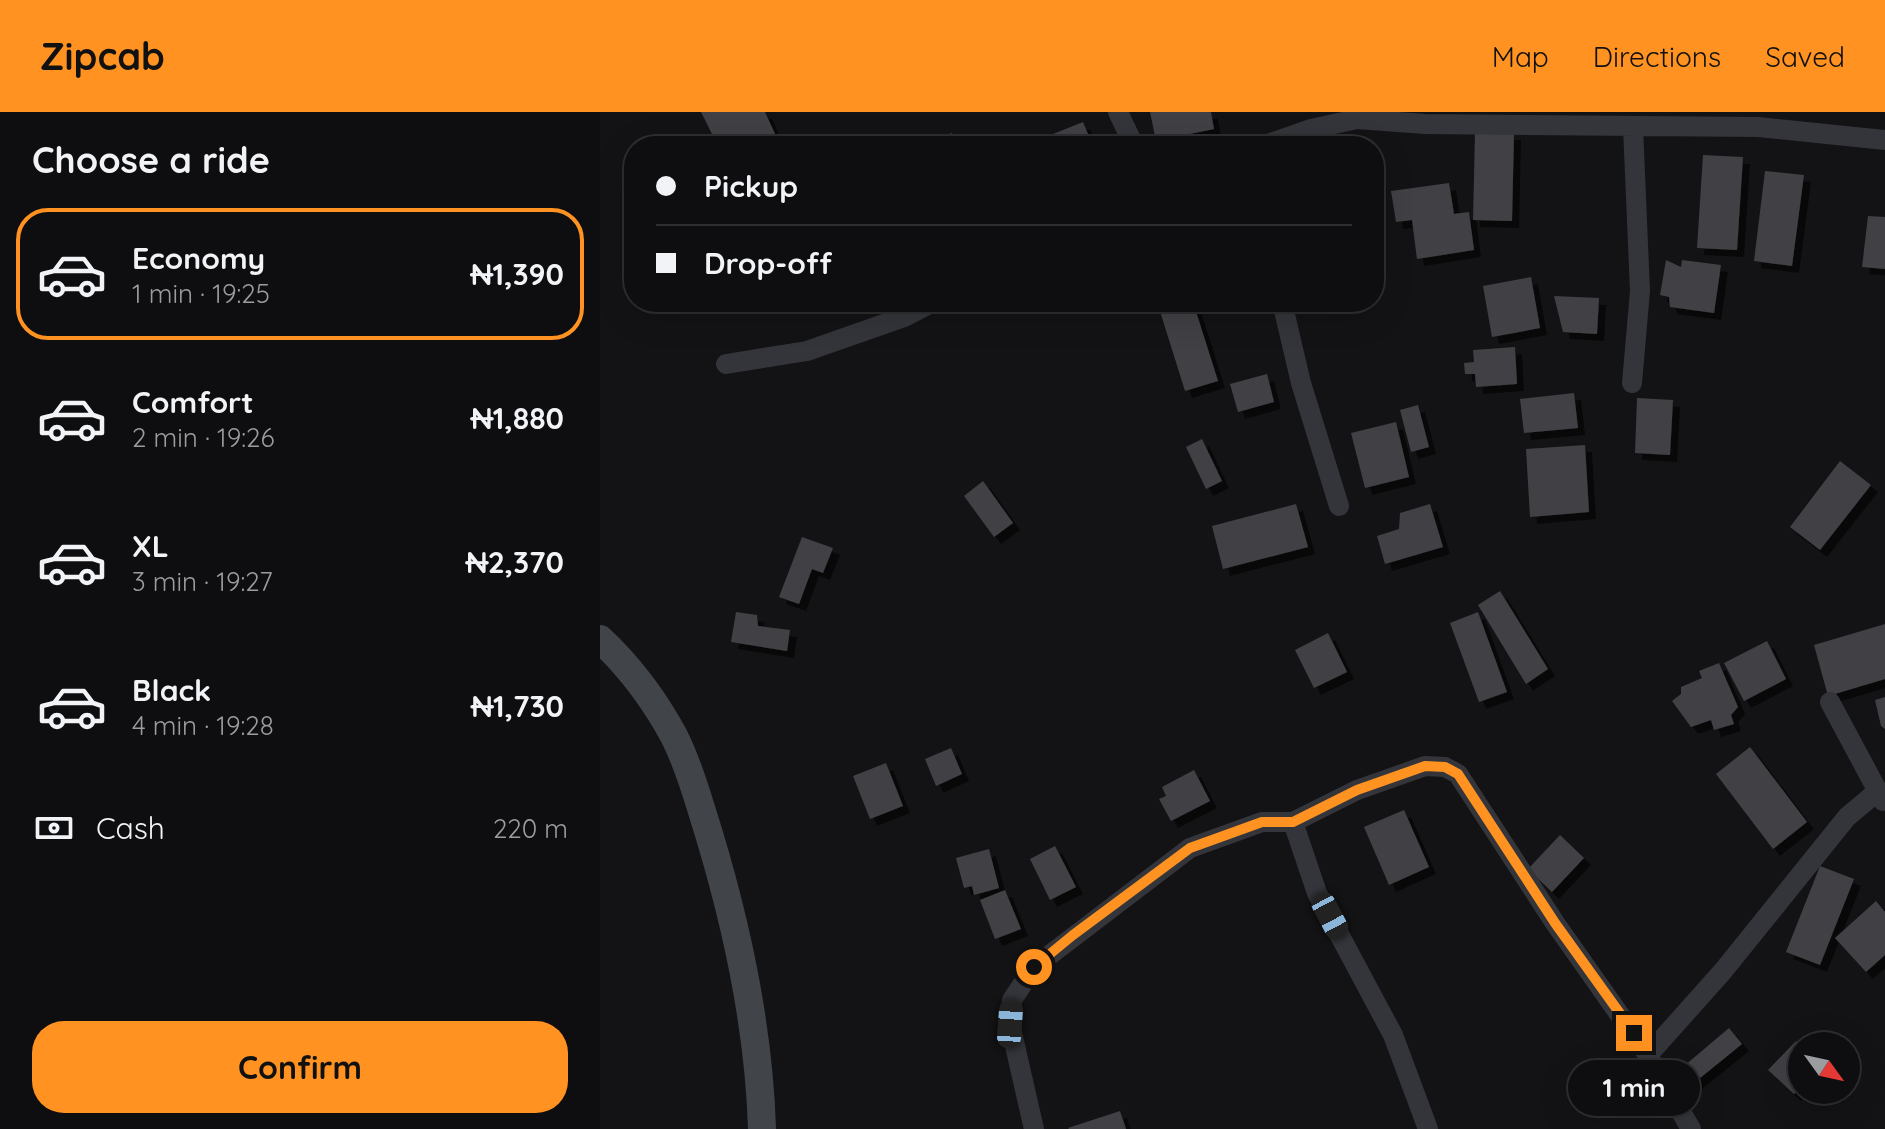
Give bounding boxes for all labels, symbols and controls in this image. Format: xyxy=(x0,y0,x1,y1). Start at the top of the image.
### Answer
text: Zipcab xyxy=(40,32,165,80)
text: Map xyxy=(1492,39,1549,74)
text: Directions xyxy=(1593,39,1721,74)
text: Saved xyxy=(1765,39,1845,74)
text: Choose a ride xyxy=(32,137,270,182)
text: Pickup xyxy=(704,167,798,205)
icon: car xyxy=(36,238,108,310)
text: Economy xyxy=(132,239,265,277)
text: Drop-off xyxy=(704,244,832,282)
text: ₦1,390 xyxy=(470,255,564,293)
text: 1 min · 19:25 xyxy=(132,277,270,310)
icon: car xyxy=(36,382,108,454)
text: Comfort xyxy=(132,383,253,421)
text: ₦1,880 xyxy=(471,399,564,437)
text: 2 min · 19:26 xyxy=(132,421,274,454)
icon: car xyxy=(36,526,108,598)
text: XL xyxy=(132,527,169,565)
text: ₦2,370 xyxy=(466,543,564,581)
text: 3 min · 19:27 xyxy=(132,565,273,598)
icon: car xyxy=(36,670,108,742)
text: Black xyxy=(132,671,211,709)
text: ₦1,730 xyxy=(471,687,564,725)
text: 4 min · 19:28 xyxy=(132,709,274,742)
icon: cash xyxy=(32,806,76,850)
text: Cash xyxy=(96,809,165,847)
text: 220 m xyxy=(493,812,568,845)
car xyxy=(1308,889,1352,943)
route start xyxy=(1016,949,1052,985)
car xyxy=(996,999,1024,1049)
route end xyxy=(1616,1015,1652,1051)
button: Confirm xyxy=(32,1021,568,1113)
north arrow xyxy=(1788,1032,1860,1104)
map controls xyxy=(1788,1032,1860,1104)
callout: 1 min xyxy=(1568,1061,1700,1117)
text: 1 min xyxy=(1603,1071,1666,1104)

